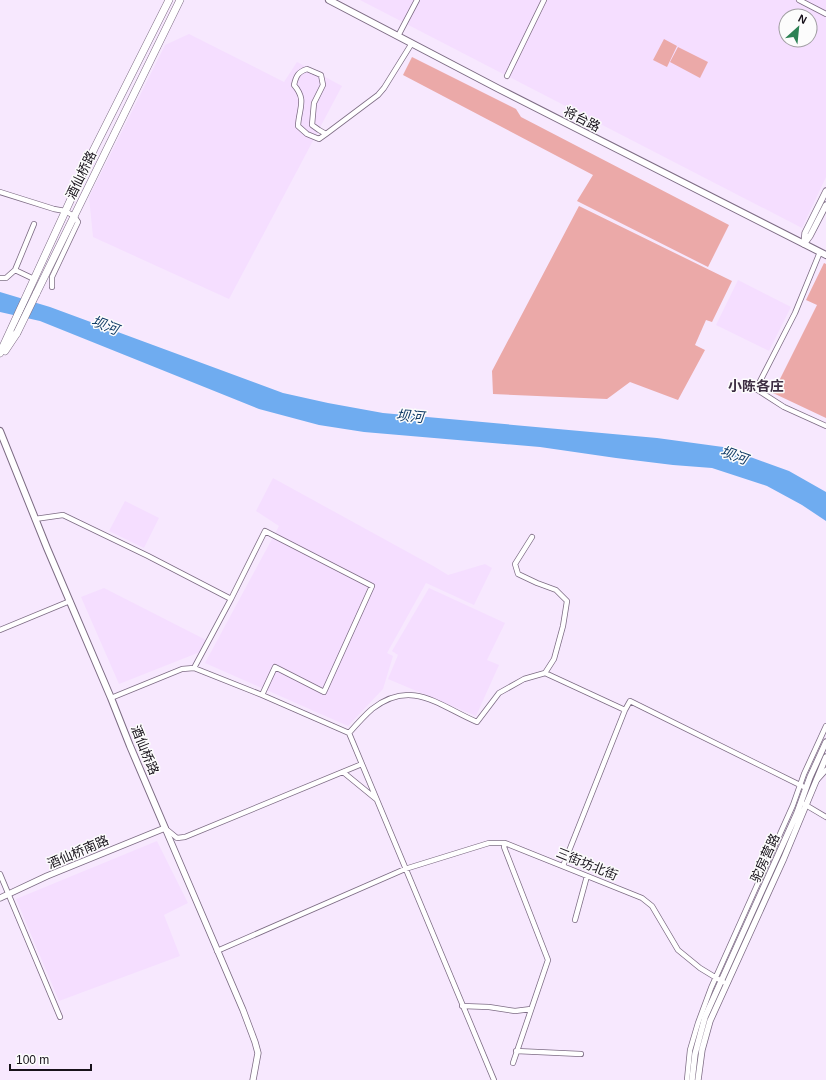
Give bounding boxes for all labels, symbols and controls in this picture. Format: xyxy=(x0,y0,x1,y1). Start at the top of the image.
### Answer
north arrow xyxy=(778,8,818,48)
text: N xyxy=(796,12,809,26)
street label: 将台路 xyxy=(561,103,603,135)
street label: 酒仙桥路 xyxy=(63,148,99,202)
water label: 坝河 xyxy=(89,313,124,339)
district label: 小陈各庄 xyxy=(728,378,784,394)
water label: 坝河 xyxy=(395,407,428,425)
water label: 坝河 xyxy=(718,443,753,468)
street label: 酒仙桥路 xyxy=(128,723,162,777)
street label: 驼房营路 xyxy=(748,831,782,885)
street label: 酒仙桥南路 xyxy=(45,832,111,872)
street label: 三街坊北街 xyxy=(554,845,620,883)
scale bar xyxy=(10,1046,91,1072)
text: 100 m xyxy=(16,1053,49,1067)

